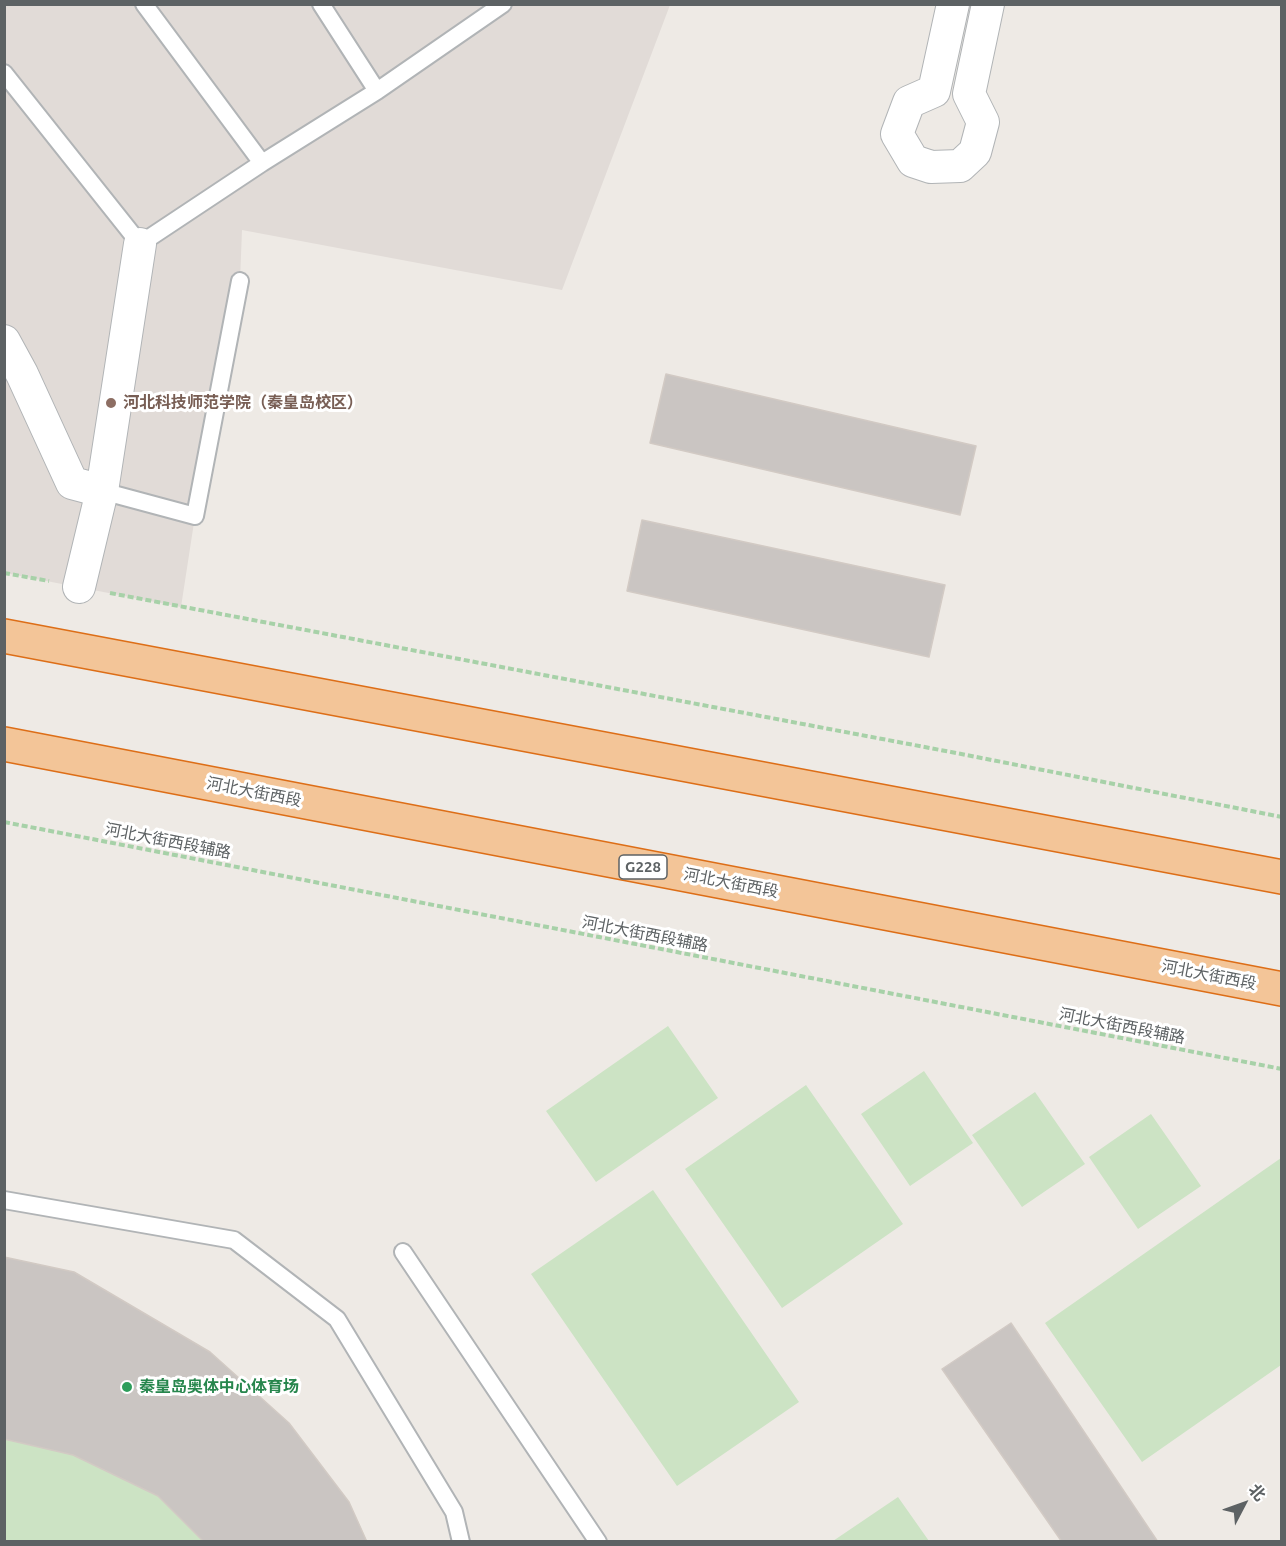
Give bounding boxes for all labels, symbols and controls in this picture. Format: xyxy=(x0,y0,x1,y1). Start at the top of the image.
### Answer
place label: 河北科技师范学院（秦皇岛校区） xyxy=(123,393,363,413)
marker: 河北科技师范学院（秦皇岛校区） xyxy=(104,396,118,410)
street label: 河北大街西段 xyxy=(205,773,303,811)
street label: 河北大街西段辅路 xyxy=(103,819,233,863)
road number: G228 xyxy=(619,855,667,879)
street label: 河北大街西段 xyxy=(682,864,780,902)
street label: 河北大街西段辅路 xyxy=(580,912,710,956)
street label: 河北大街西段 xyxy=(1160,956,1258,994)
street label: 河北大街西段辅路 xyxy=(1057,1004,1187,1048)
place label: 秦皇岛奥体中心体育场 xyxy=(139,1377,299,1397)
marker: 秦皇岛奥体中心体育场 xyxy=(120,1380,134,1394)
north arrow xyxy=(1214,1474,1274,1534)
text: 北 xyxy=(1246,1480,1270,1504)

